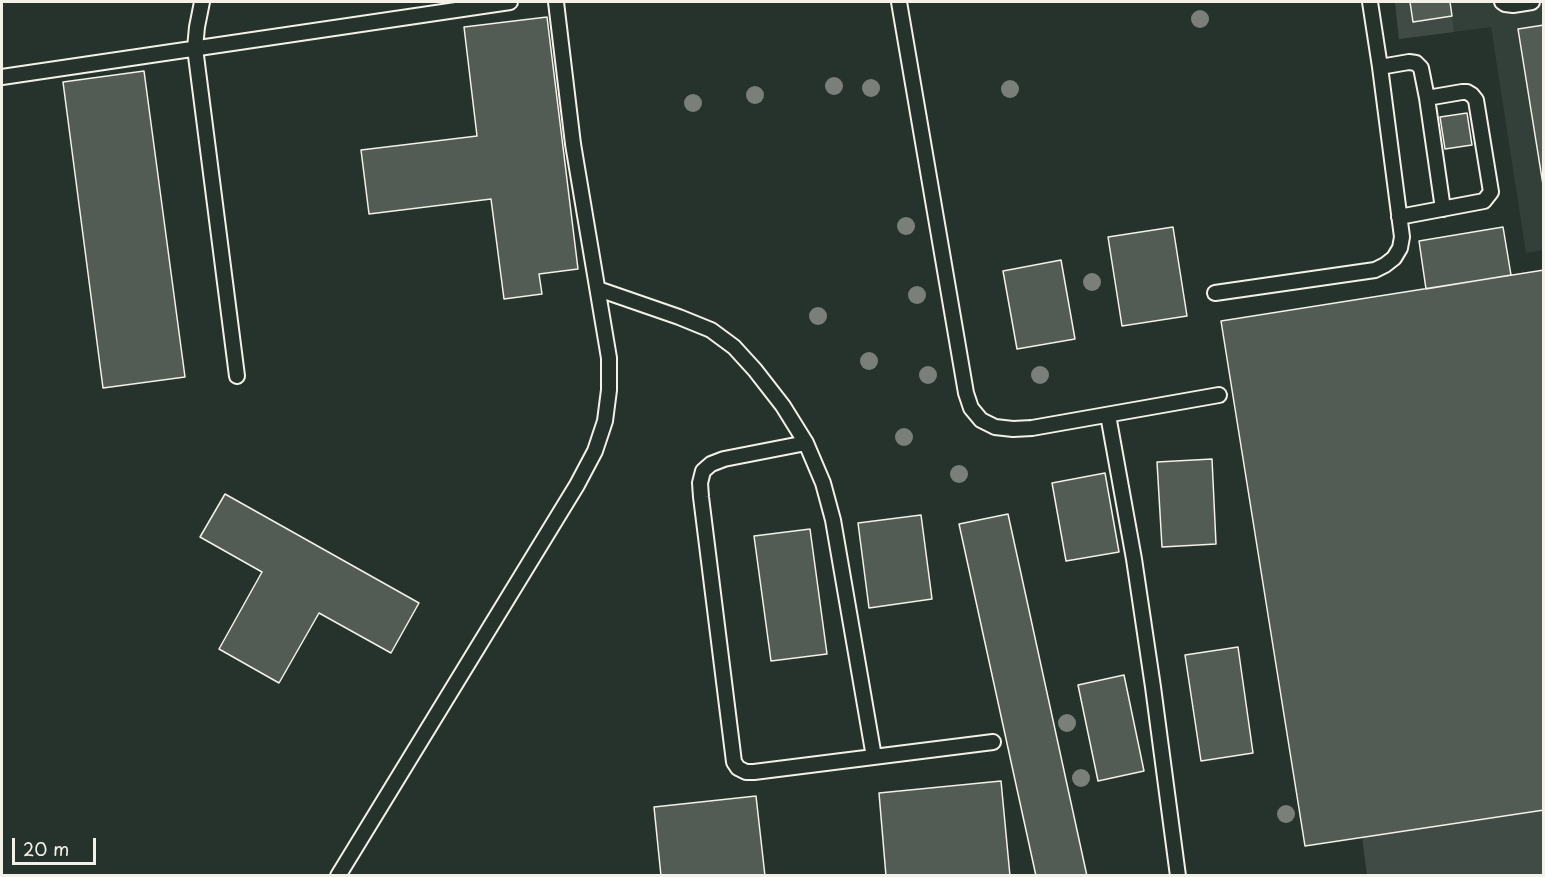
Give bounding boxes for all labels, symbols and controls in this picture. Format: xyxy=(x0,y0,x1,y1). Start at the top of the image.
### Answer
scale bar xyxy=(15,826,99,864)
text: 20 m xyxy=(23,835,69,862)

